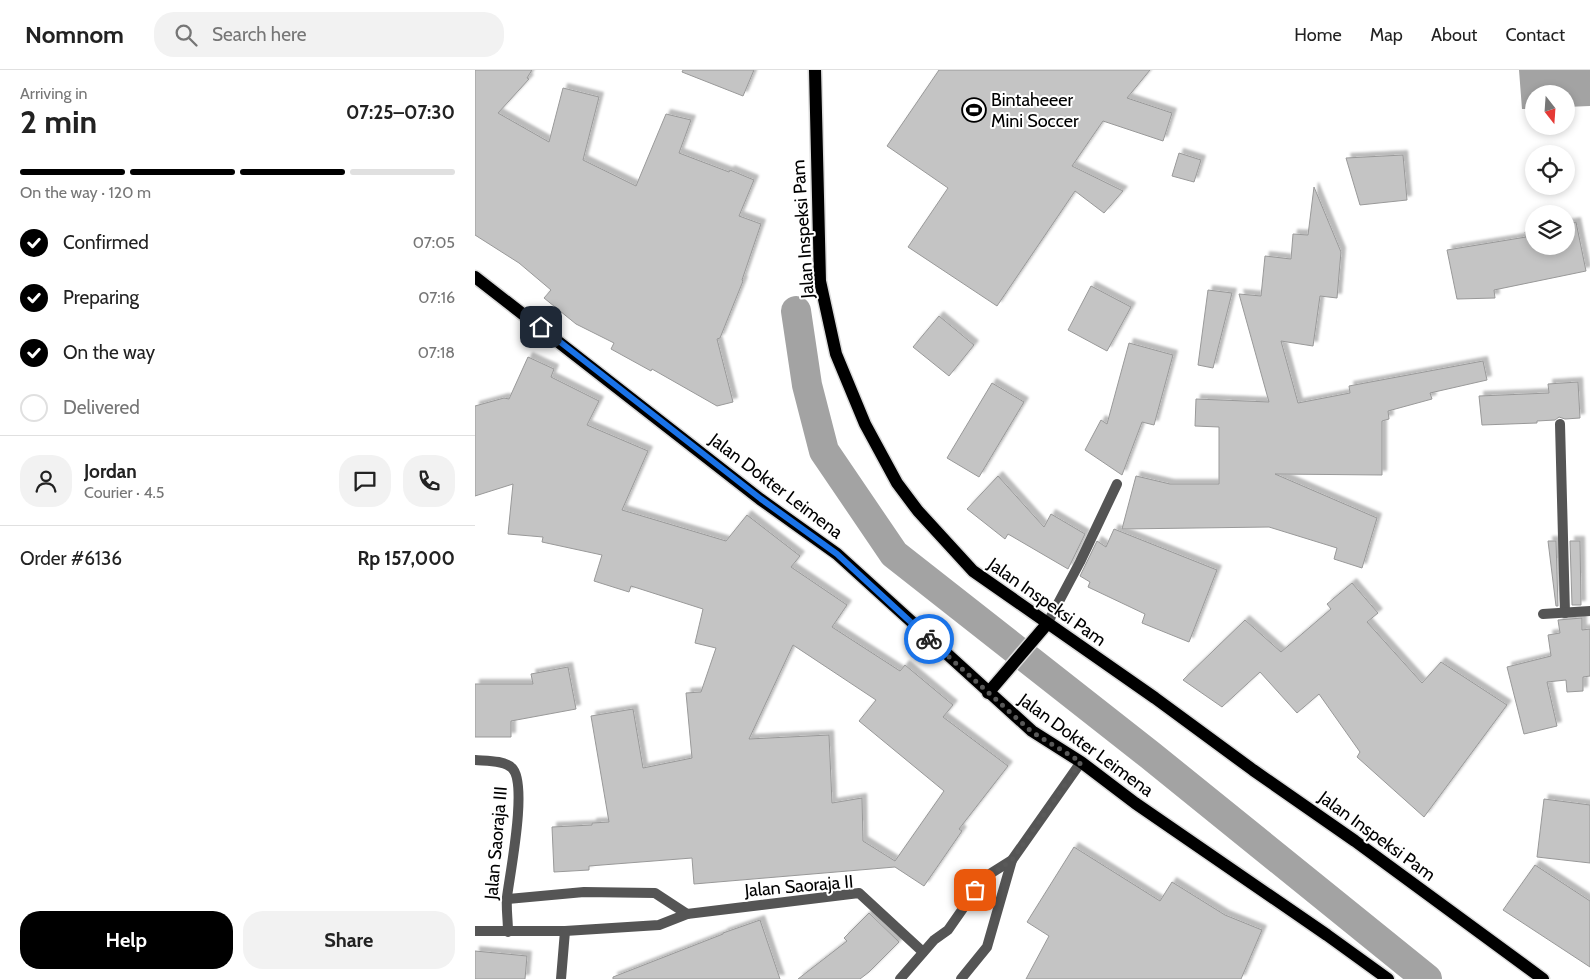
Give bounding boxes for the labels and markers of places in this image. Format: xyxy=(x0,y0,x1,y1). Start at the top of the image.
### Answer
place label: Bintaheeer Mini Soccer xyxy=(991,89,1079,132)
sports icon: Bintaheeer Mini Soccer xyxy=(961,97,987,123)
pin xyxy=(520,306,562,348)
pin xyxy=(954,869,996,911)

